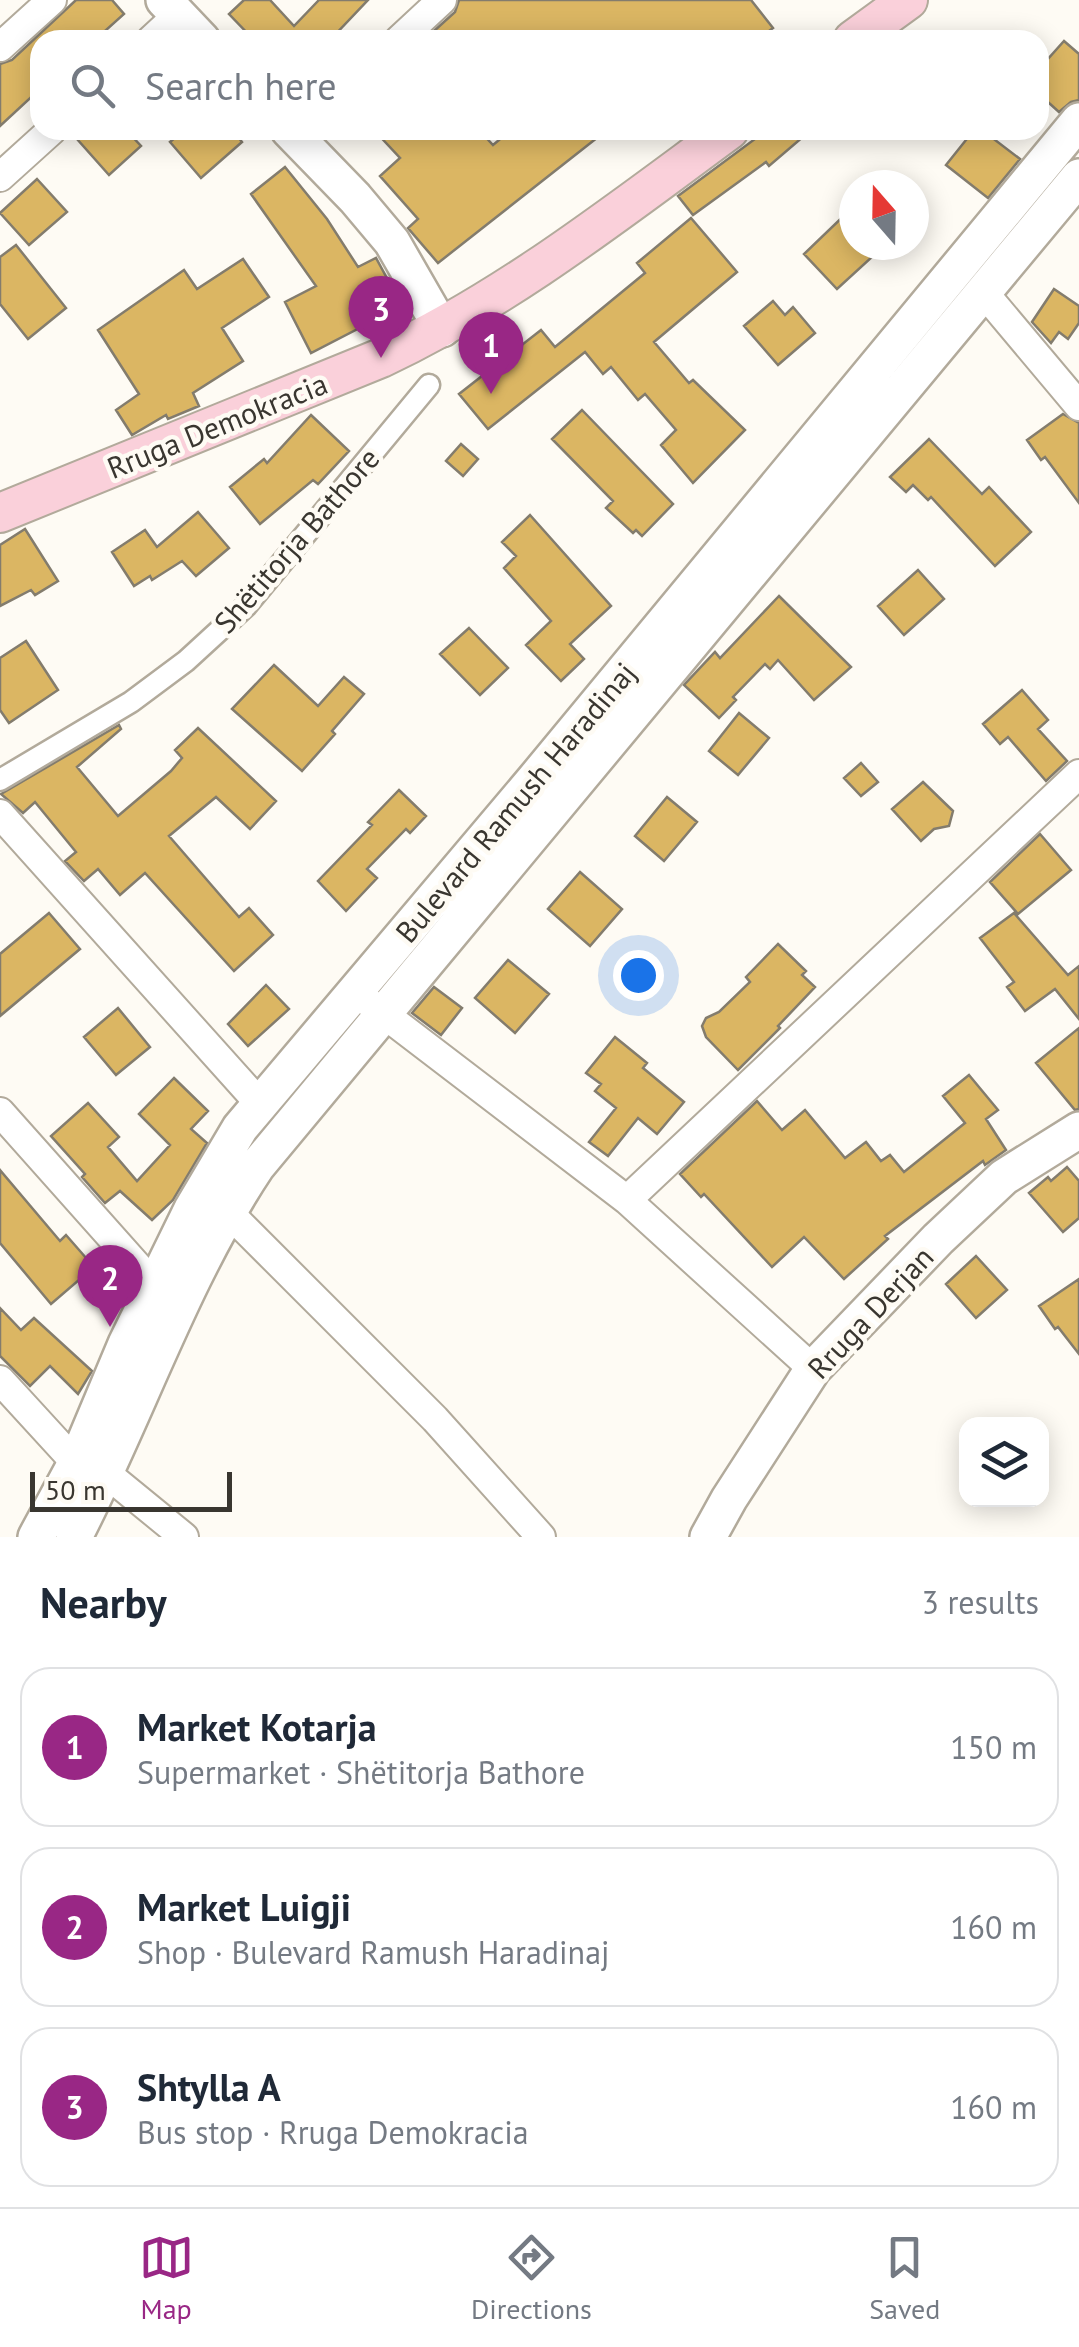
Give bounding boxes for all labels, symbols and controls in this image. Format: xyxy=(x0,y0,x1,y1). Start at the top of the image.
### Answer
search box xyxy=(30,30,1049,140)
icon: search xyxy=(65,58,120,113)
text: Search here xyxy=(145,61,337,110)
north arrow xyxy=(839,170,929,260)
pin: 3 xyxy=(348,276,414,358)
pin: 1 xyxy=(458,312,524,394)
street label: Rruga Demokracia xyxy=(101,363,333,487)
street label: Shëtitorja Bathore xyxy=(205,439,387,641)
street label: Bulevard Ramush Haradinaj xyxy=(386,654,644,950)
your location xyxy=(613,950,664,1001)
street label: Rruga Derjan xyxy=(799,1238,941,1386)
pin: 2 xyxy=(78,1244,142,1327)
map controls xyxy=(959,1417,1049,1507)
button: layers xyxy=(959,1417,1049,1507)
scale bar xyxy=(30,1467,232,1512)
text: 50 m xyxy=(45,1471,106,1508)
text: Nearby xyxy=(40,1575,167,1630)
text: 3 results xyxy=(921,1581,1039,1623)
text: Market Kotarja xyxy=(137,1702,377,1751)
text: 1 xyxy=(65,1726,84,1768)
text: 150 m xyxy=(950,1726,1037,1768)
text: Supermarket · Shëtitorja Bathore xyxy=(137,1751,585,1793)
text: Market Luigji xyxy=(137,1882,351,1931)
text: 2 xyxy=(65,1906,84,1948)
text: 160 m xyxy=(950,1906,1037,1948)
text: Shop · Bulevard Ramush Haradinaj xyxy=(137,1931,610,1973)
text: Shtylla A xyxy=(137,2062,281,2111)
text: 3 xyxy=(65,2086,84,2128)
text: 160 m xyxy=(950,2086,1037,2128)
text: Bus stop · Rruga Demokracia xyxy=(137,2111,529,2153)
tab: Map xyxy=(139,2230,194,2327)
tab: Directions xyxy=(471,2230,592,2327)
tab: Saved xyxy=(869,2230,940,2327)

